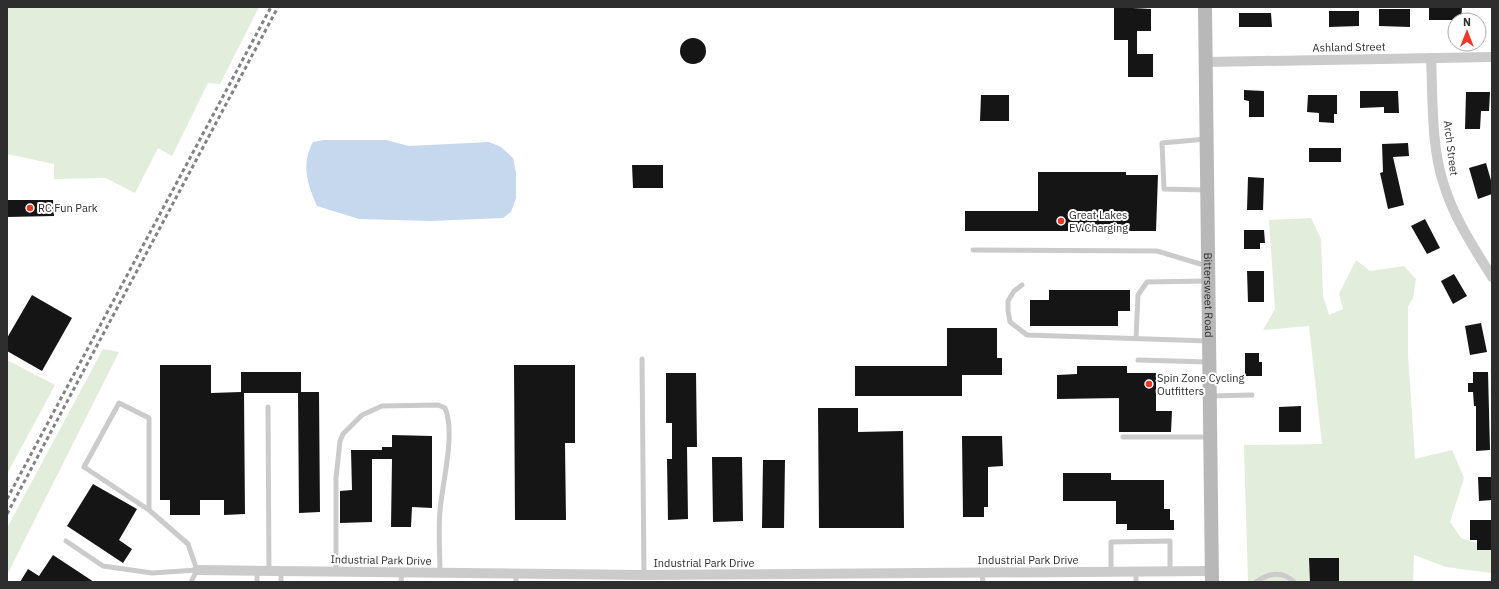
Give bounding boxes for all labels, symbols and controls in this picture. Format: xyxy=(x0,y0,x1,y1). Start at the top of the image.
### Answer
north arrow xyxy=(1447,12,1487,52)
text: N xyxy=(1463,15,1471,29)
street label: Ashland Street xyxy=(1312,39,1386,55)
street label: Arch Street xyxy=(1441,120,1461,177)
place label: RC Fun Park xyxy=(38,201,98,215)
marker: RC Fun Park xyxy=(25,203,35,213)
place label: Great Lakes EV Charging xyxy=(1069,208,1128,235)
marker: Great Lakes EV Charging xyxy=(1056,216,1066,226)
street label: Bittersweet Road xyxy=(1201,252,1216,338)
place label: Spin Zone Cycling Outfitters xyxy=(1157,371,1245,398)
marker: Spin Zone Cycling Outfitters xyxy=(1144,379,1154,389)
street label: Industrial Park Drive xyxy=(330,552,432,568)
street label: Industrial Park Drive xyxy=(977,553,1079,567)
street label: Industrial Park Drive xyxy=(653,556,755,570)

